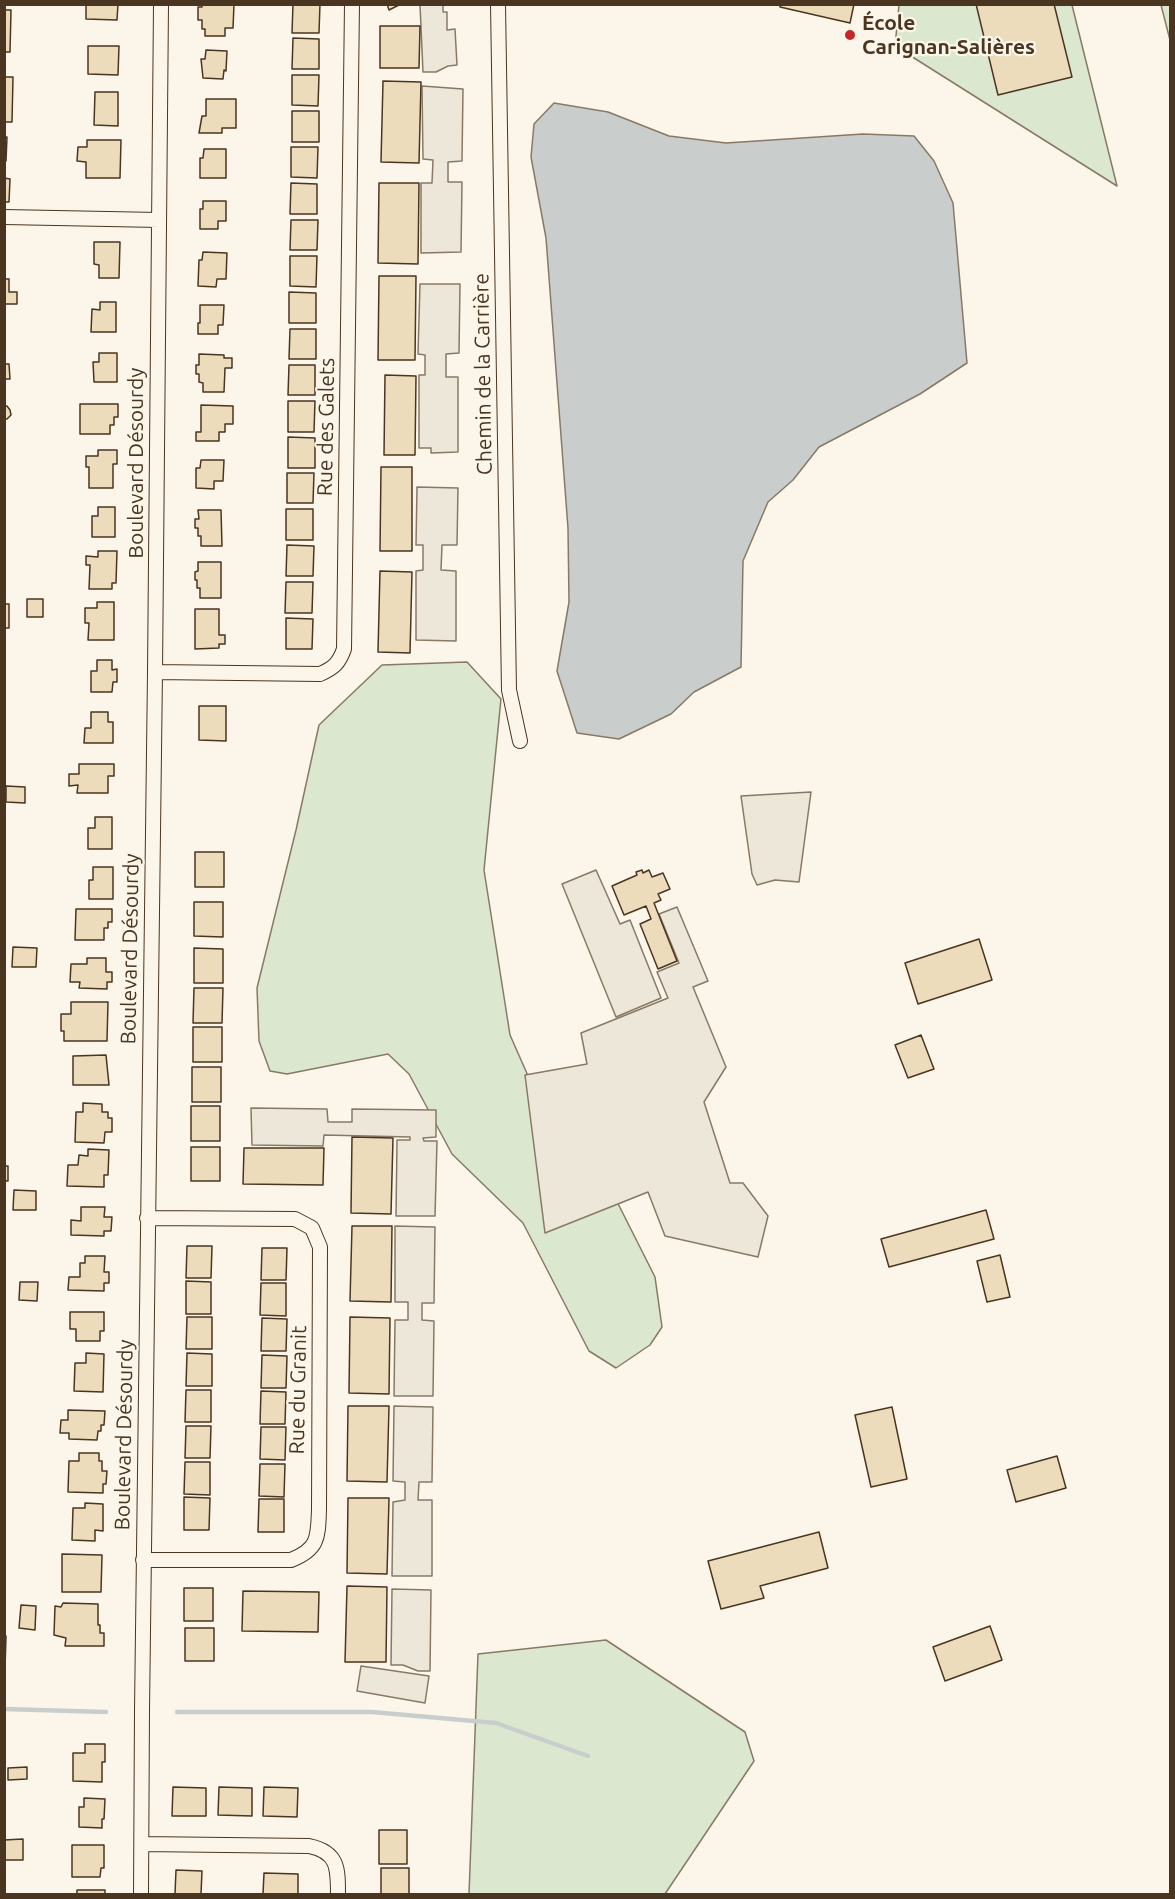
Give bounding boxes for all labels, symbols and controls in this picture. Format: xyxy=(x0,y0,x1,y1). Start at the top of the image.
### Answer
place label: École Carignan-Salières xyxy=(862,10,1035,60)
marker: École Carignan-Salières xyxy=(843,28,857,42)
street label: Chemin de la Carrière xyxy=(469,273,497,475)
street label: Rue des Galets xyxy=(312,358,340,496)
street label: Boulevard Désourdy xyxy=(123,368,149,558)
street label: Boulevard Désourdy xyxy=(116,853,144,1045)
street label: Rue du Granit xyxy=(284,1326,312,1454)
street label: Boulevard Désourdy xyxy=(110,1339,138,1531)

